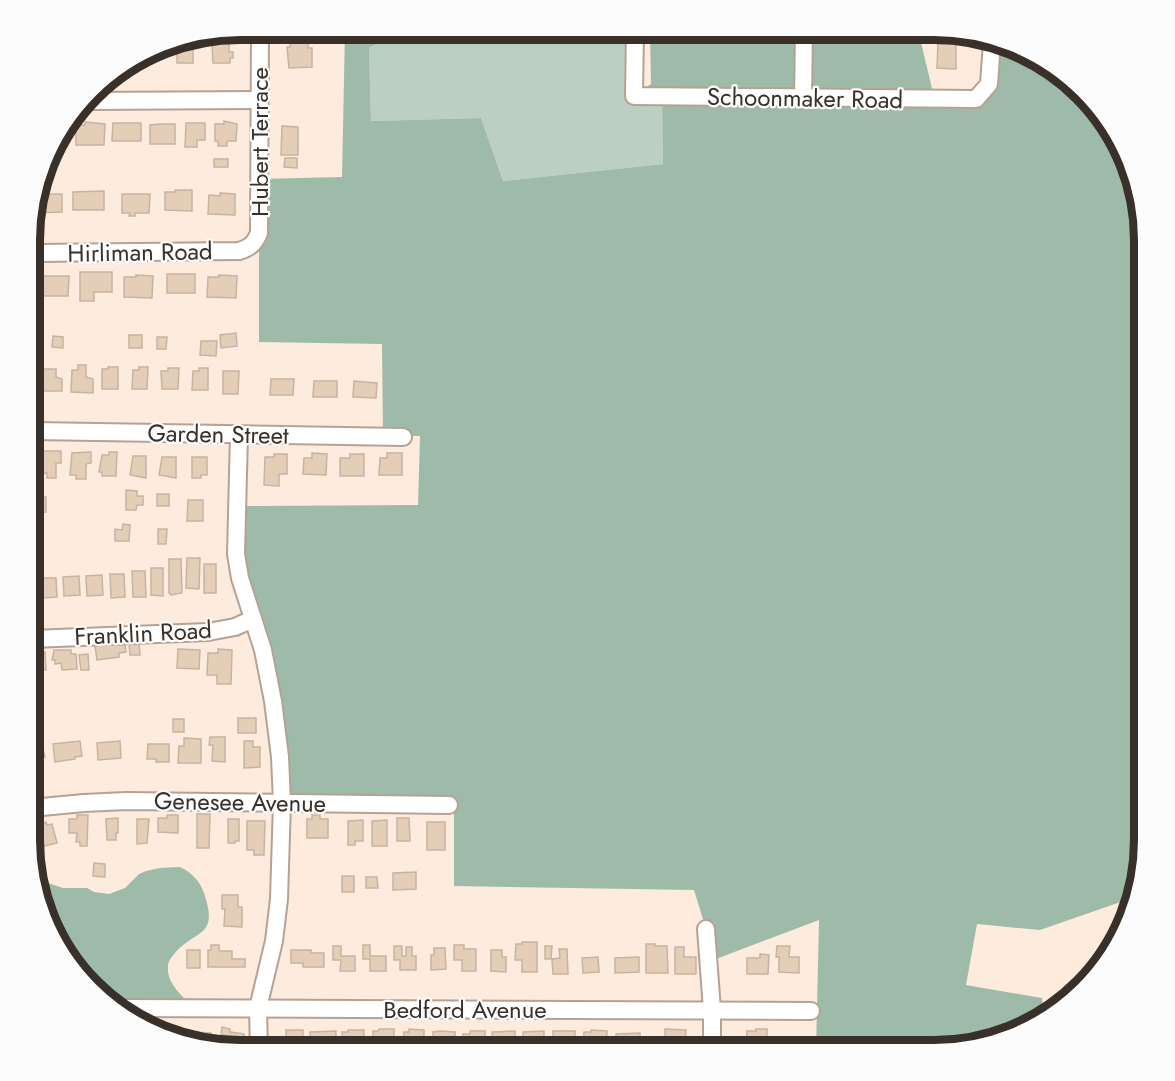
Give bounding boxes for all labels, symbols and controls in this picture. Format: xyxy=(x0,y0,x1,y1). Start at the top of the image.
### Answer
street label: Hubert Terrace xyxy=(242,67,277,217)
street label: Schoonmaker Road xyxy=(707,79,903,117)
street label: Hirliman Road xyxy=(67,233,213,271)
street label: Garden Street xyxy=(147,415,289,453)
street label: Franklin Road xyxy=(73,612,213,654)
street label: Genesee Avenue xyxy=(154,783,326,821)
street label: Bedford Avenue xyxy=(383,992,547,1027)

